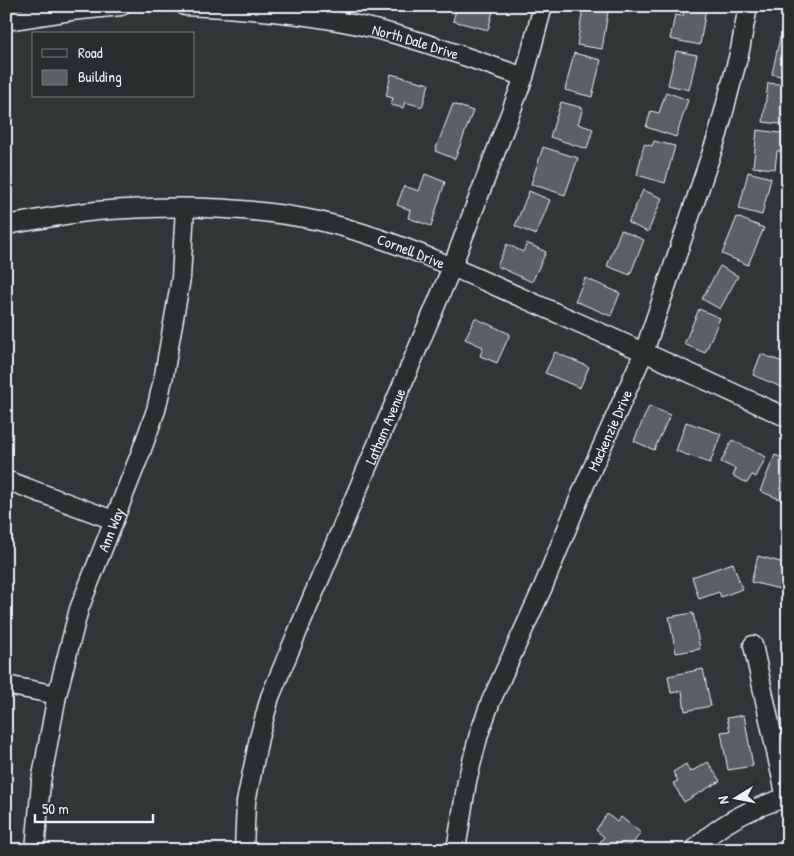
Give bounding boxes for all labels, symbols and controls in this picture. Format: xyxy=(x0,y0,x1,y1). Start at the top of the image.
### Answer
street label: North Dale Drive xyxy=(370,18,462,64)
legend xyxy=(32,32,195,98)
text: Road xyxy=(78,42,103,63)
text: Building xyxy=(78,66,122,87)
street label: Cornell Drive xyxy=(375,228,448,273)
street label: Latham Avenue xyxy=(359,385,410,467)
street label: Mackenzie Drive xyxy=(582,386,637,474)
street label: Ann Way xyxy=(92,504,129,555)
north arrow xyxy=(712,774,762,824)
scale bar xyxy=(35,791,152,823)
text: N xyxy=(713,794,733,806)
text: 50 m xyxy=(42,798,69,819)

